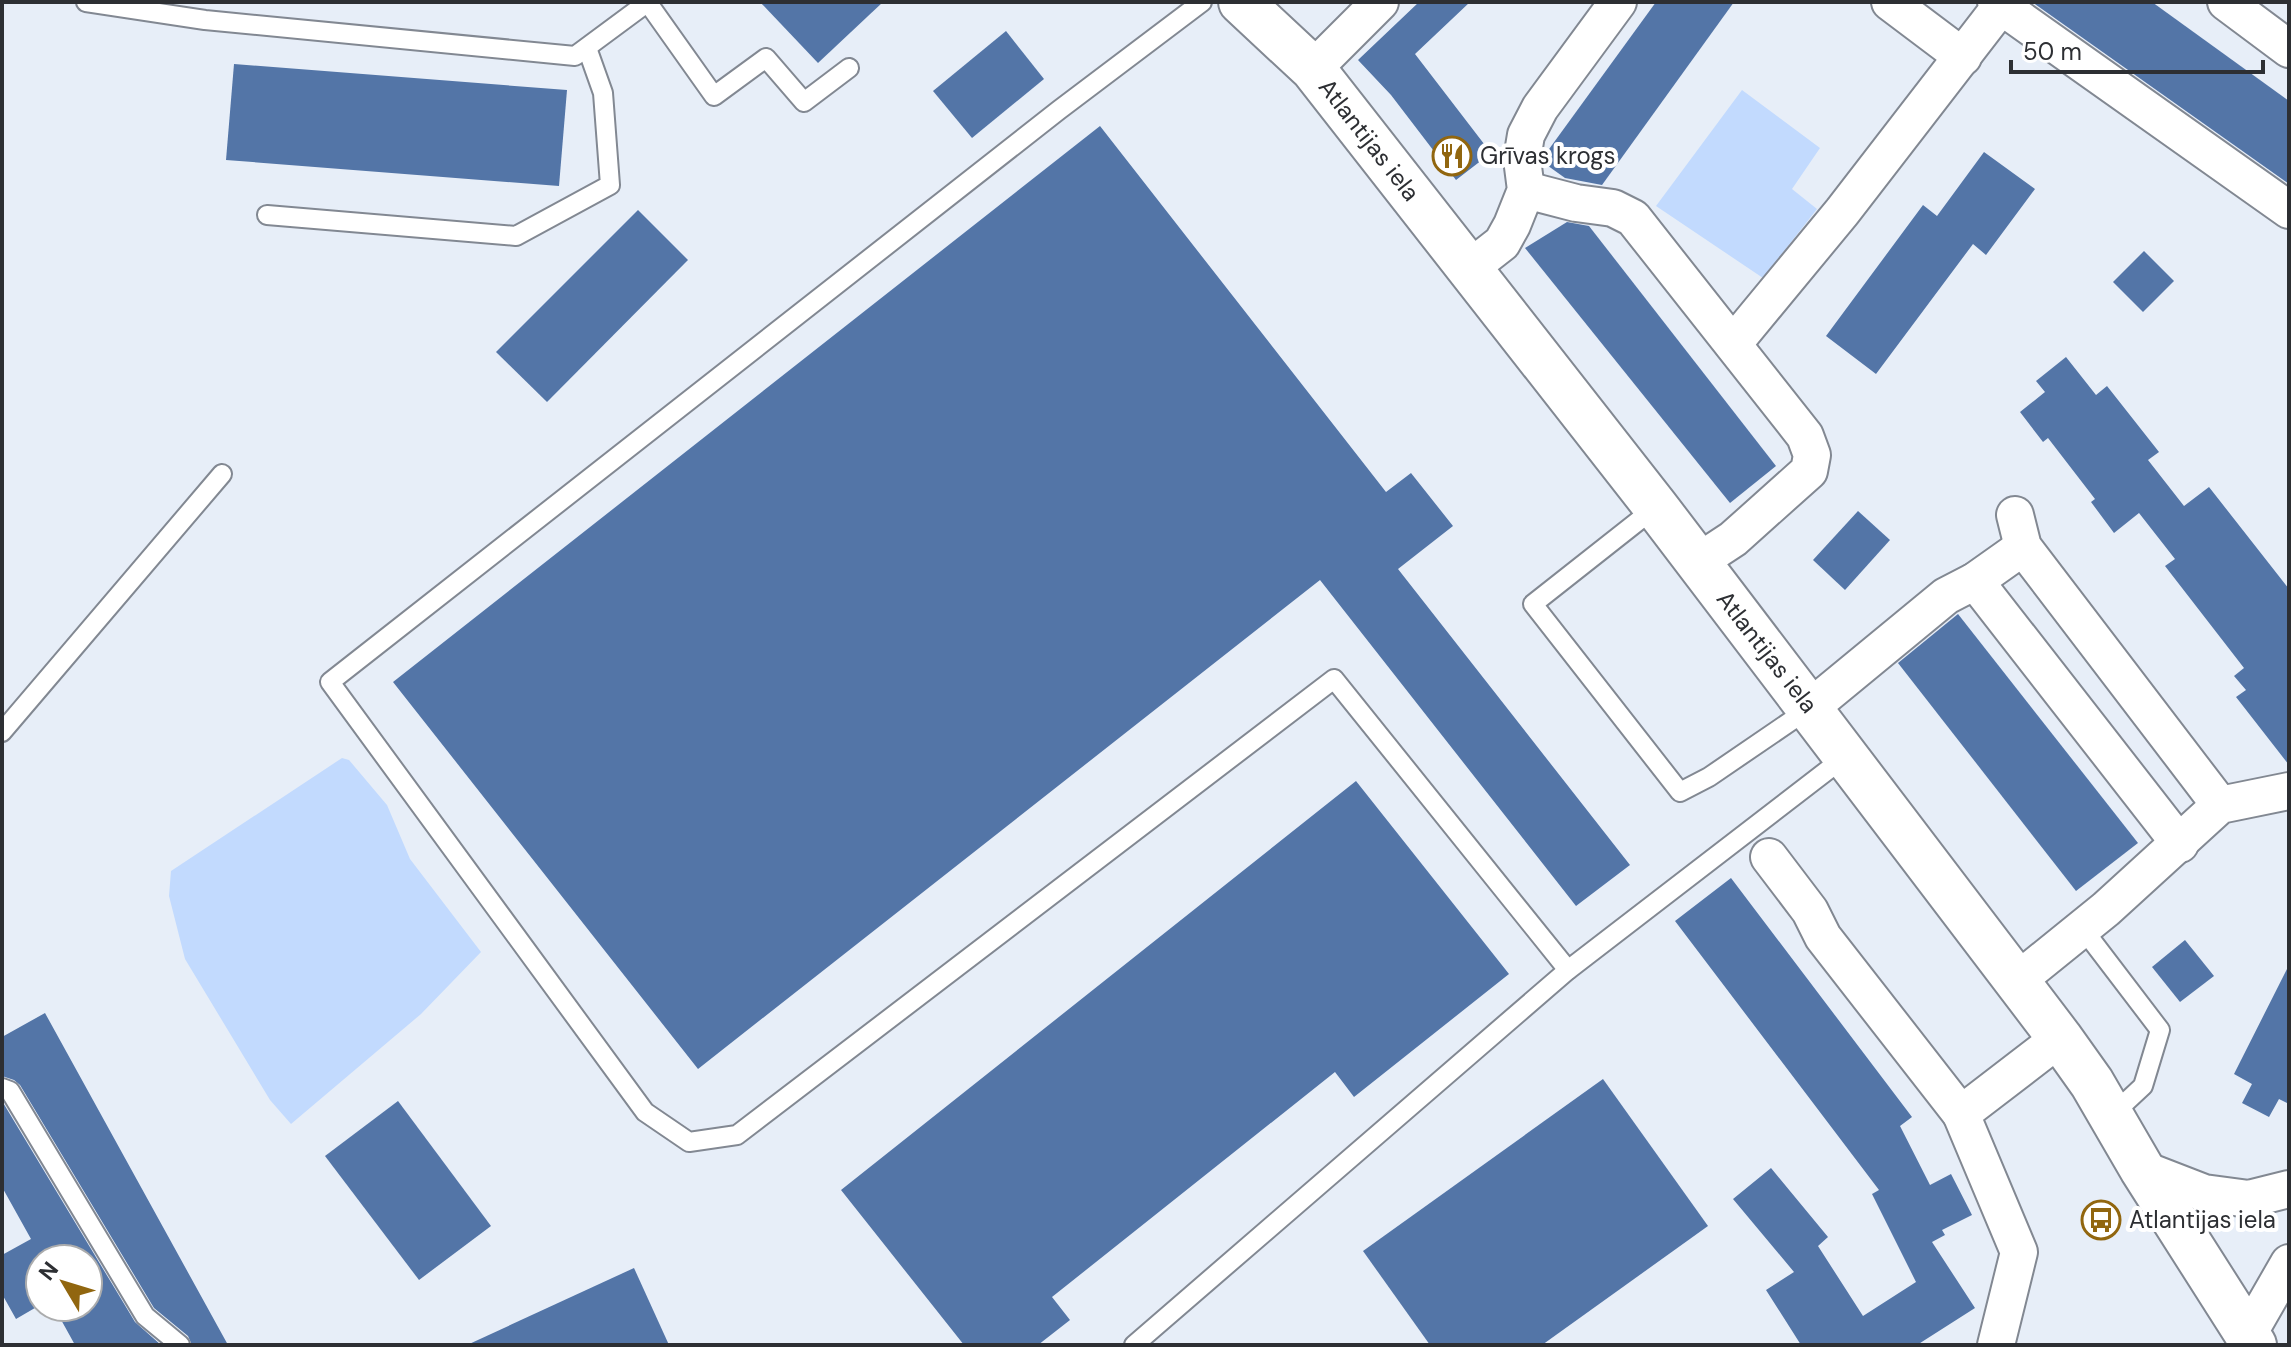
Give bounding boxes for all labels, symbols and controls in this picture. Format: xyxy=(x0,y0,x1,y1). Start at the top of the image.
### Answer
scale bar xyxy=(2011,24,2263,74)
text: 50 m xyxy=(2023,36,2082,67)
street label: Atlantijas iela xyxy=(1312,72,1427,207)
restaurant icon: Grīvas krogs xyxy=(1431,135,1473,177)
place label: Grīvas krogs xyxy=(1480,140,1616,171)
street label: Atlantijas iela xyxy=(1710,584,1825,719)
bus stop icon: Atlantijas iela xyxy=(2080,1199,2122,1241)
place label: Atlantijas iela xyxy=(2129,1204,2276,1235)
north arrow xyxy=(24,1243,104,1323)
text: N xyxy=(32,1256,65,1286)

